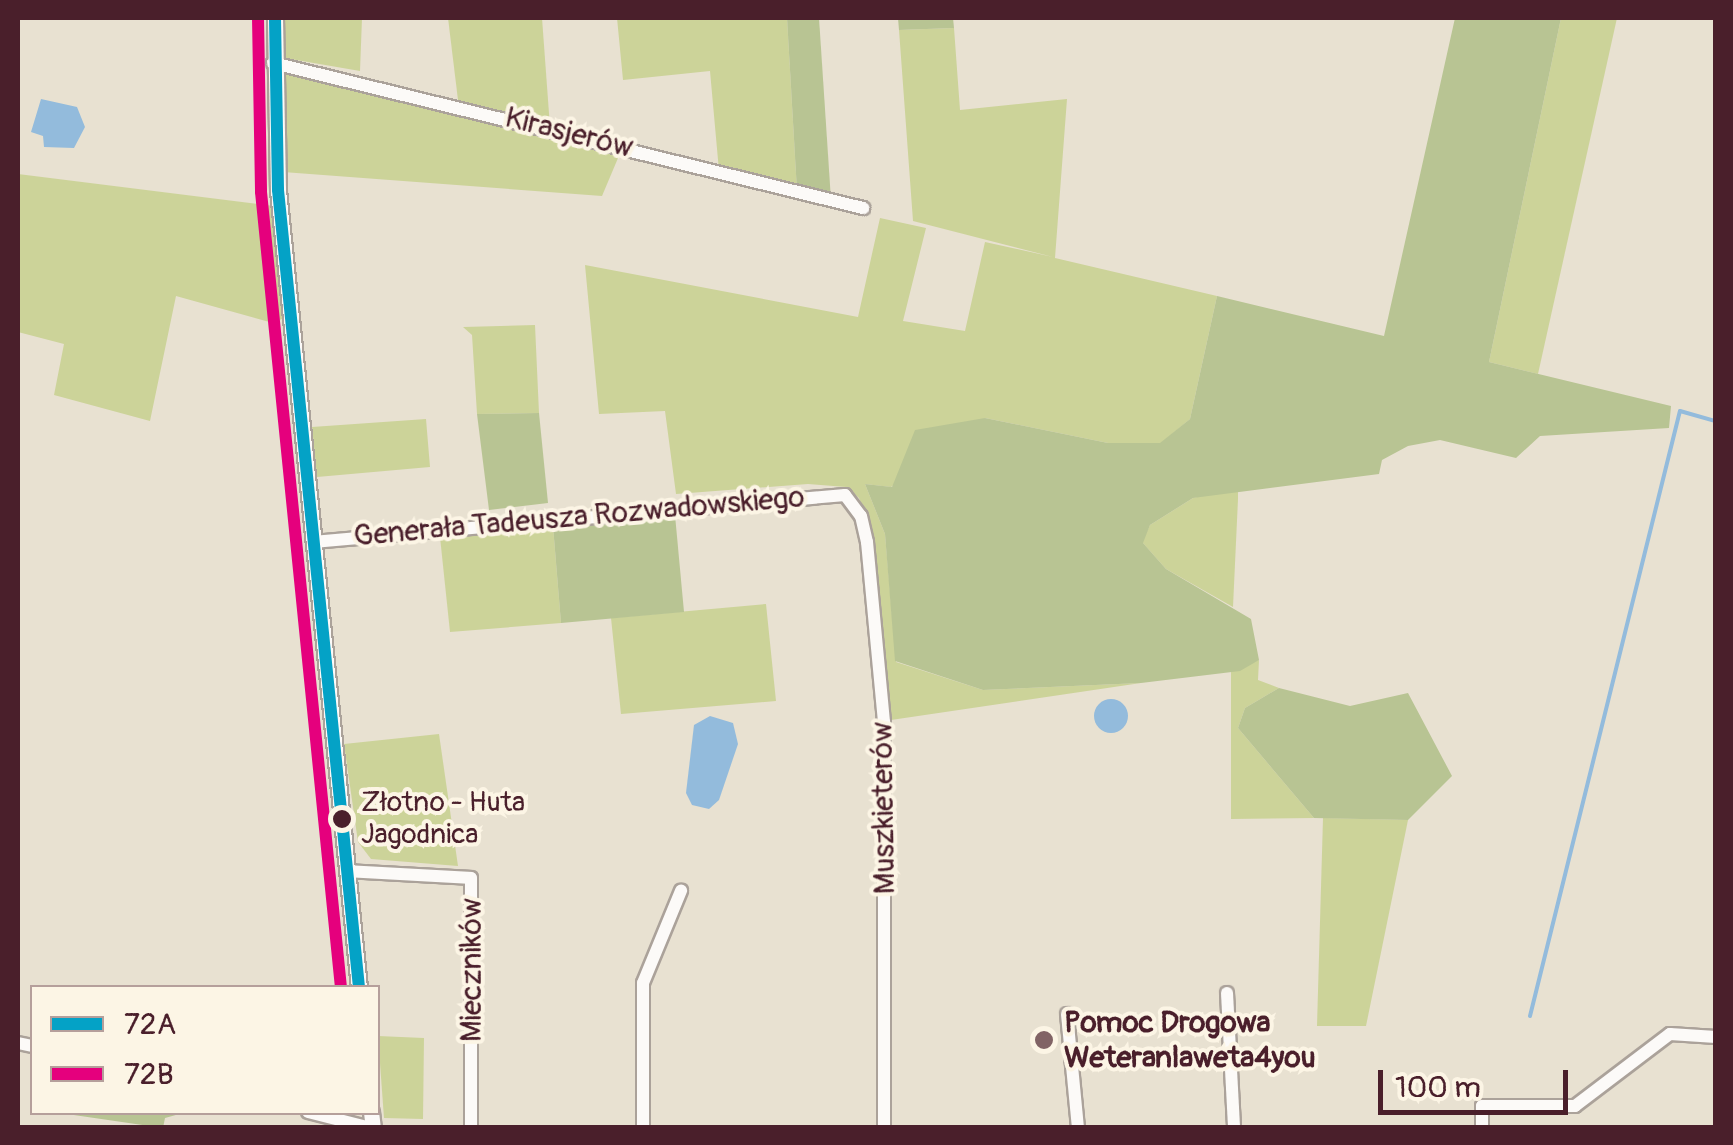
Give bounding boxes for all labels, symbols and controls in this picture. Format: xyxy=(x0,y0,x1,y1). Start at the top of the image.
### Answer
street label: Kirasjerów xyxy=(501,100,637,166)
street label: Generała Tadeusza Rozwadowskiego xyxy=(352,479,806,555)
street label: Muszkieterów xyxy=(864,721,904,895)
place label: Złotno - Huta Jagodnica xyxy=(361,786,525,852)
marker: Złotno - Huta Jagodnica xyxy=(332,809,352,829)
street label: Mieczników xyxy=(454,898,490,1042)
legend xyxy=(30,985,380,1115)
place label: Pomoc Drogowa Weteranlaweta4you xyxy=(1064,1005,1316,1076)
text: 72A xyxy=(124,1006,176,1043)
marker: Pomoc Drogowa Weteranlaweta4you xyxy=(1033,1029,1055,1051)
scale bar xyxy=(1383,1050,1573,1112)
text: 72B xyxy=(124,1056,174,1093)
text: 100 m xyxy=(1395,1069,1481,1106)

